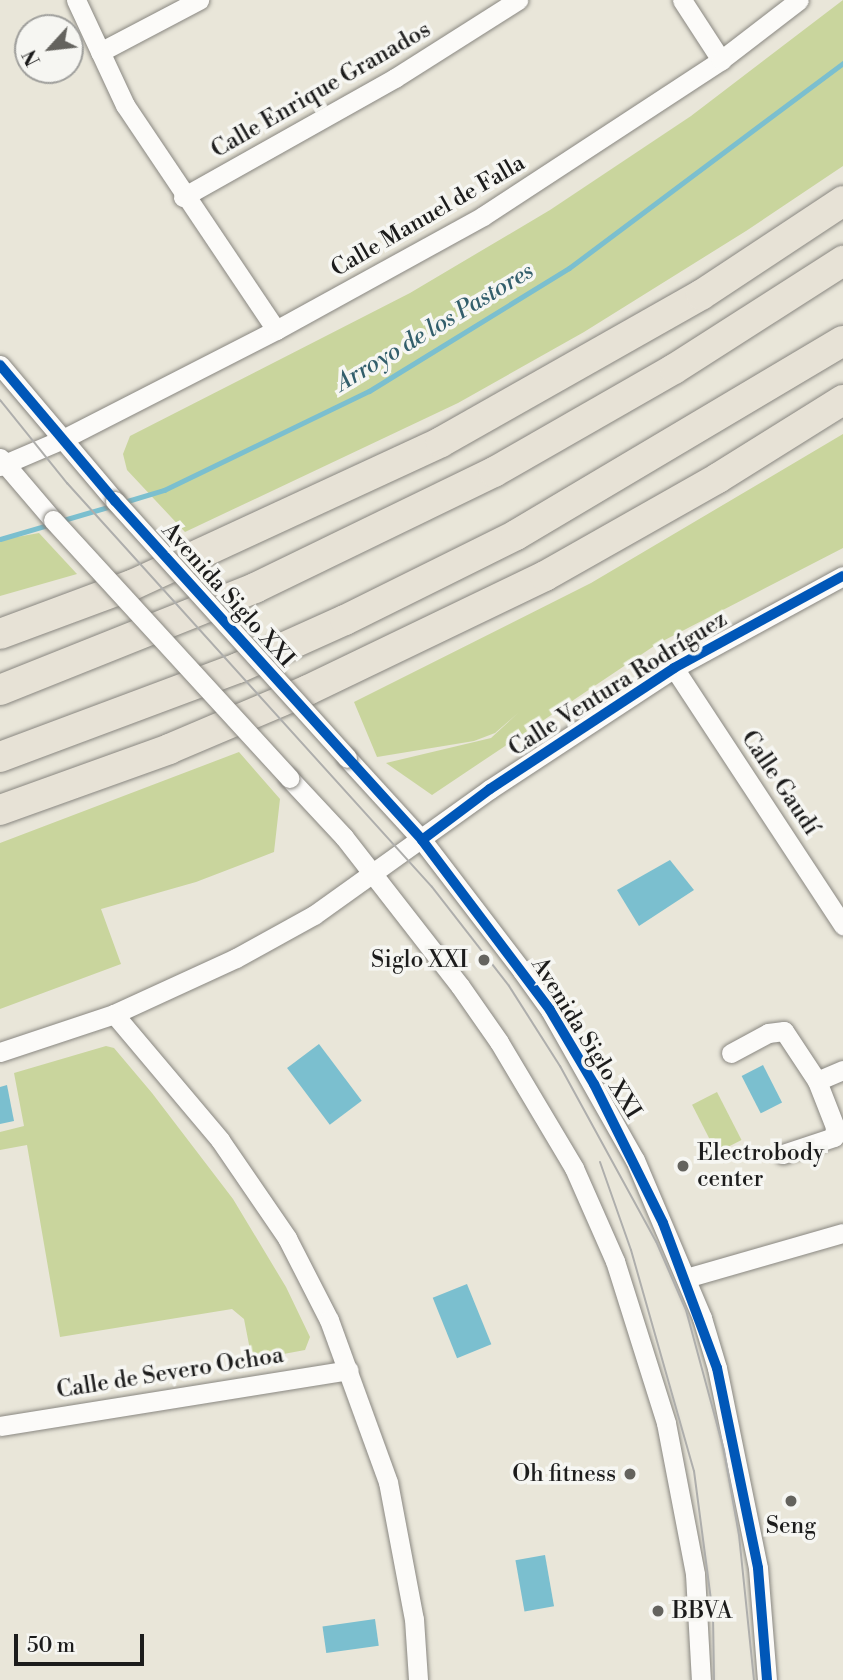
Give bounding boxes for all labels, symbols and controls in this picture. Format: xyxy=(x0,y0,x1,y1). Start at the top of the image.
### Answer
north arrow xyxy=(14,14,84,84)
street label: Calle Enrique Granados xyxy=(206,16,436,164)
text: N xyxy=(18,45,46,70)
street label: Calle Manuel de Falla xyxy=(326,149,530,283)
water label: Arroyo de los Pastores xyxy=(331,258,539,398)
street label: Avenida Siglo XXI xyxy=(156,517,300,673)
street label: Calle Ventura Rodríguez xyxy=(504,606,732,762)
street label: Calle Gaudí xyxy=(735,726,825,840)
place label: Siglo XXI xyxy=(371,946,468,974)
marker: Siglo XXI xyxy=(474,950,494,970)
street label: Avenida Siglo XXI xyxy=(525,952,647,1124)
place label: Electrobody center xyxy=(697,1139,824,1193)
marker: Electrobody center xyxy=(675,1158,691,1174)
street label: Calle de Severo Ochoa xyxy=(55,1341,285,1405)
place label: Oh fitness xyxy=(512,1460,616,1488)
marker: Oh fitness xyxy=(622,1466,638,1482)
marker: Seng xyxy=(783,1493,799,1509)
place label: Seng xyxy=(766,1512,816,1540)
place label: BBVA xyxy=(672,1597,732,1625)
marker: BBVA xyxy=(650,1603,666,1619)
scale bar xyxy=(18,1620,147,1664)
text: 50 m xyxy=(27,1633,75,1659)

